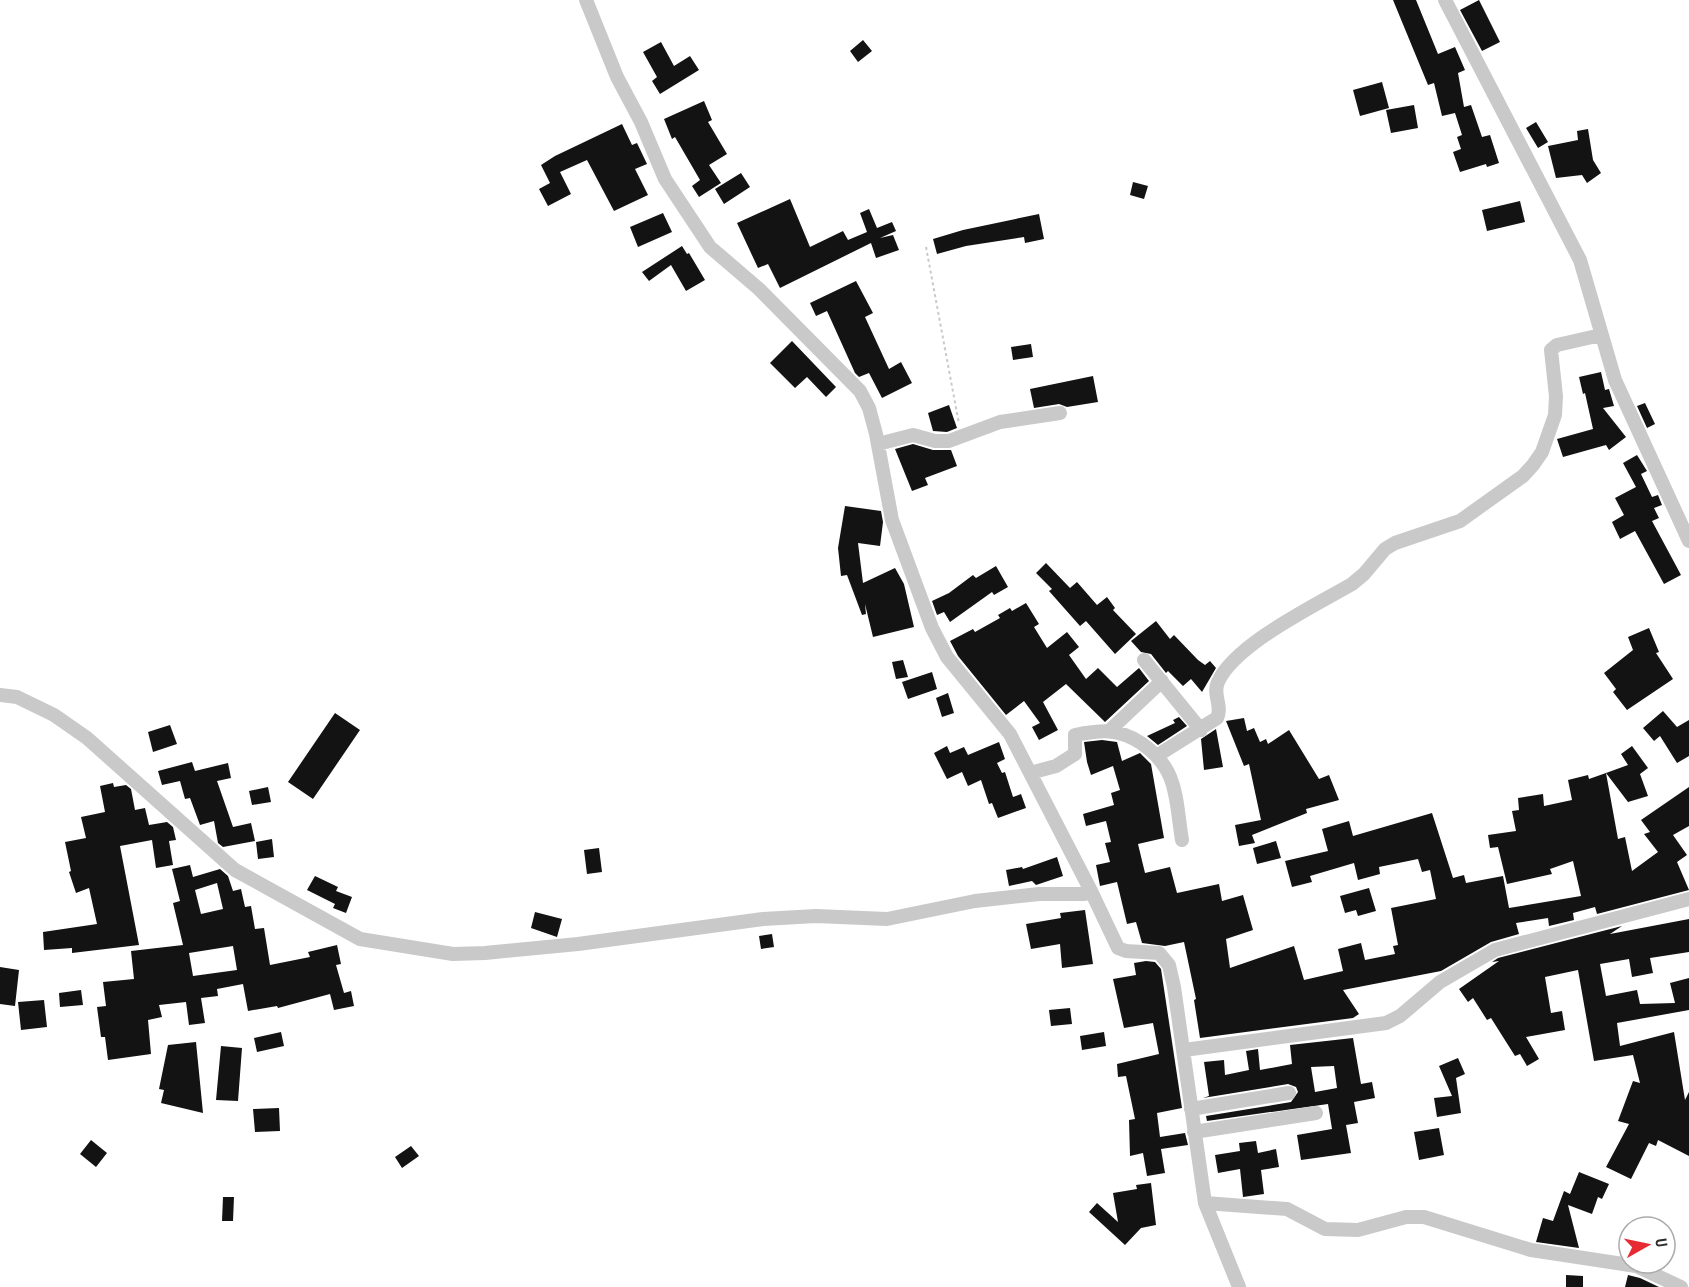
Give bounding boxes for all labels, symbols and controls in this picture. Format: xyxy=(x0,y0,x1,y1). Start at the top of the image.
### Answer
north arrow xyxy=(1617,1215,1677,1275)
text: U xyxy=(1651,1237,1672,1248)

